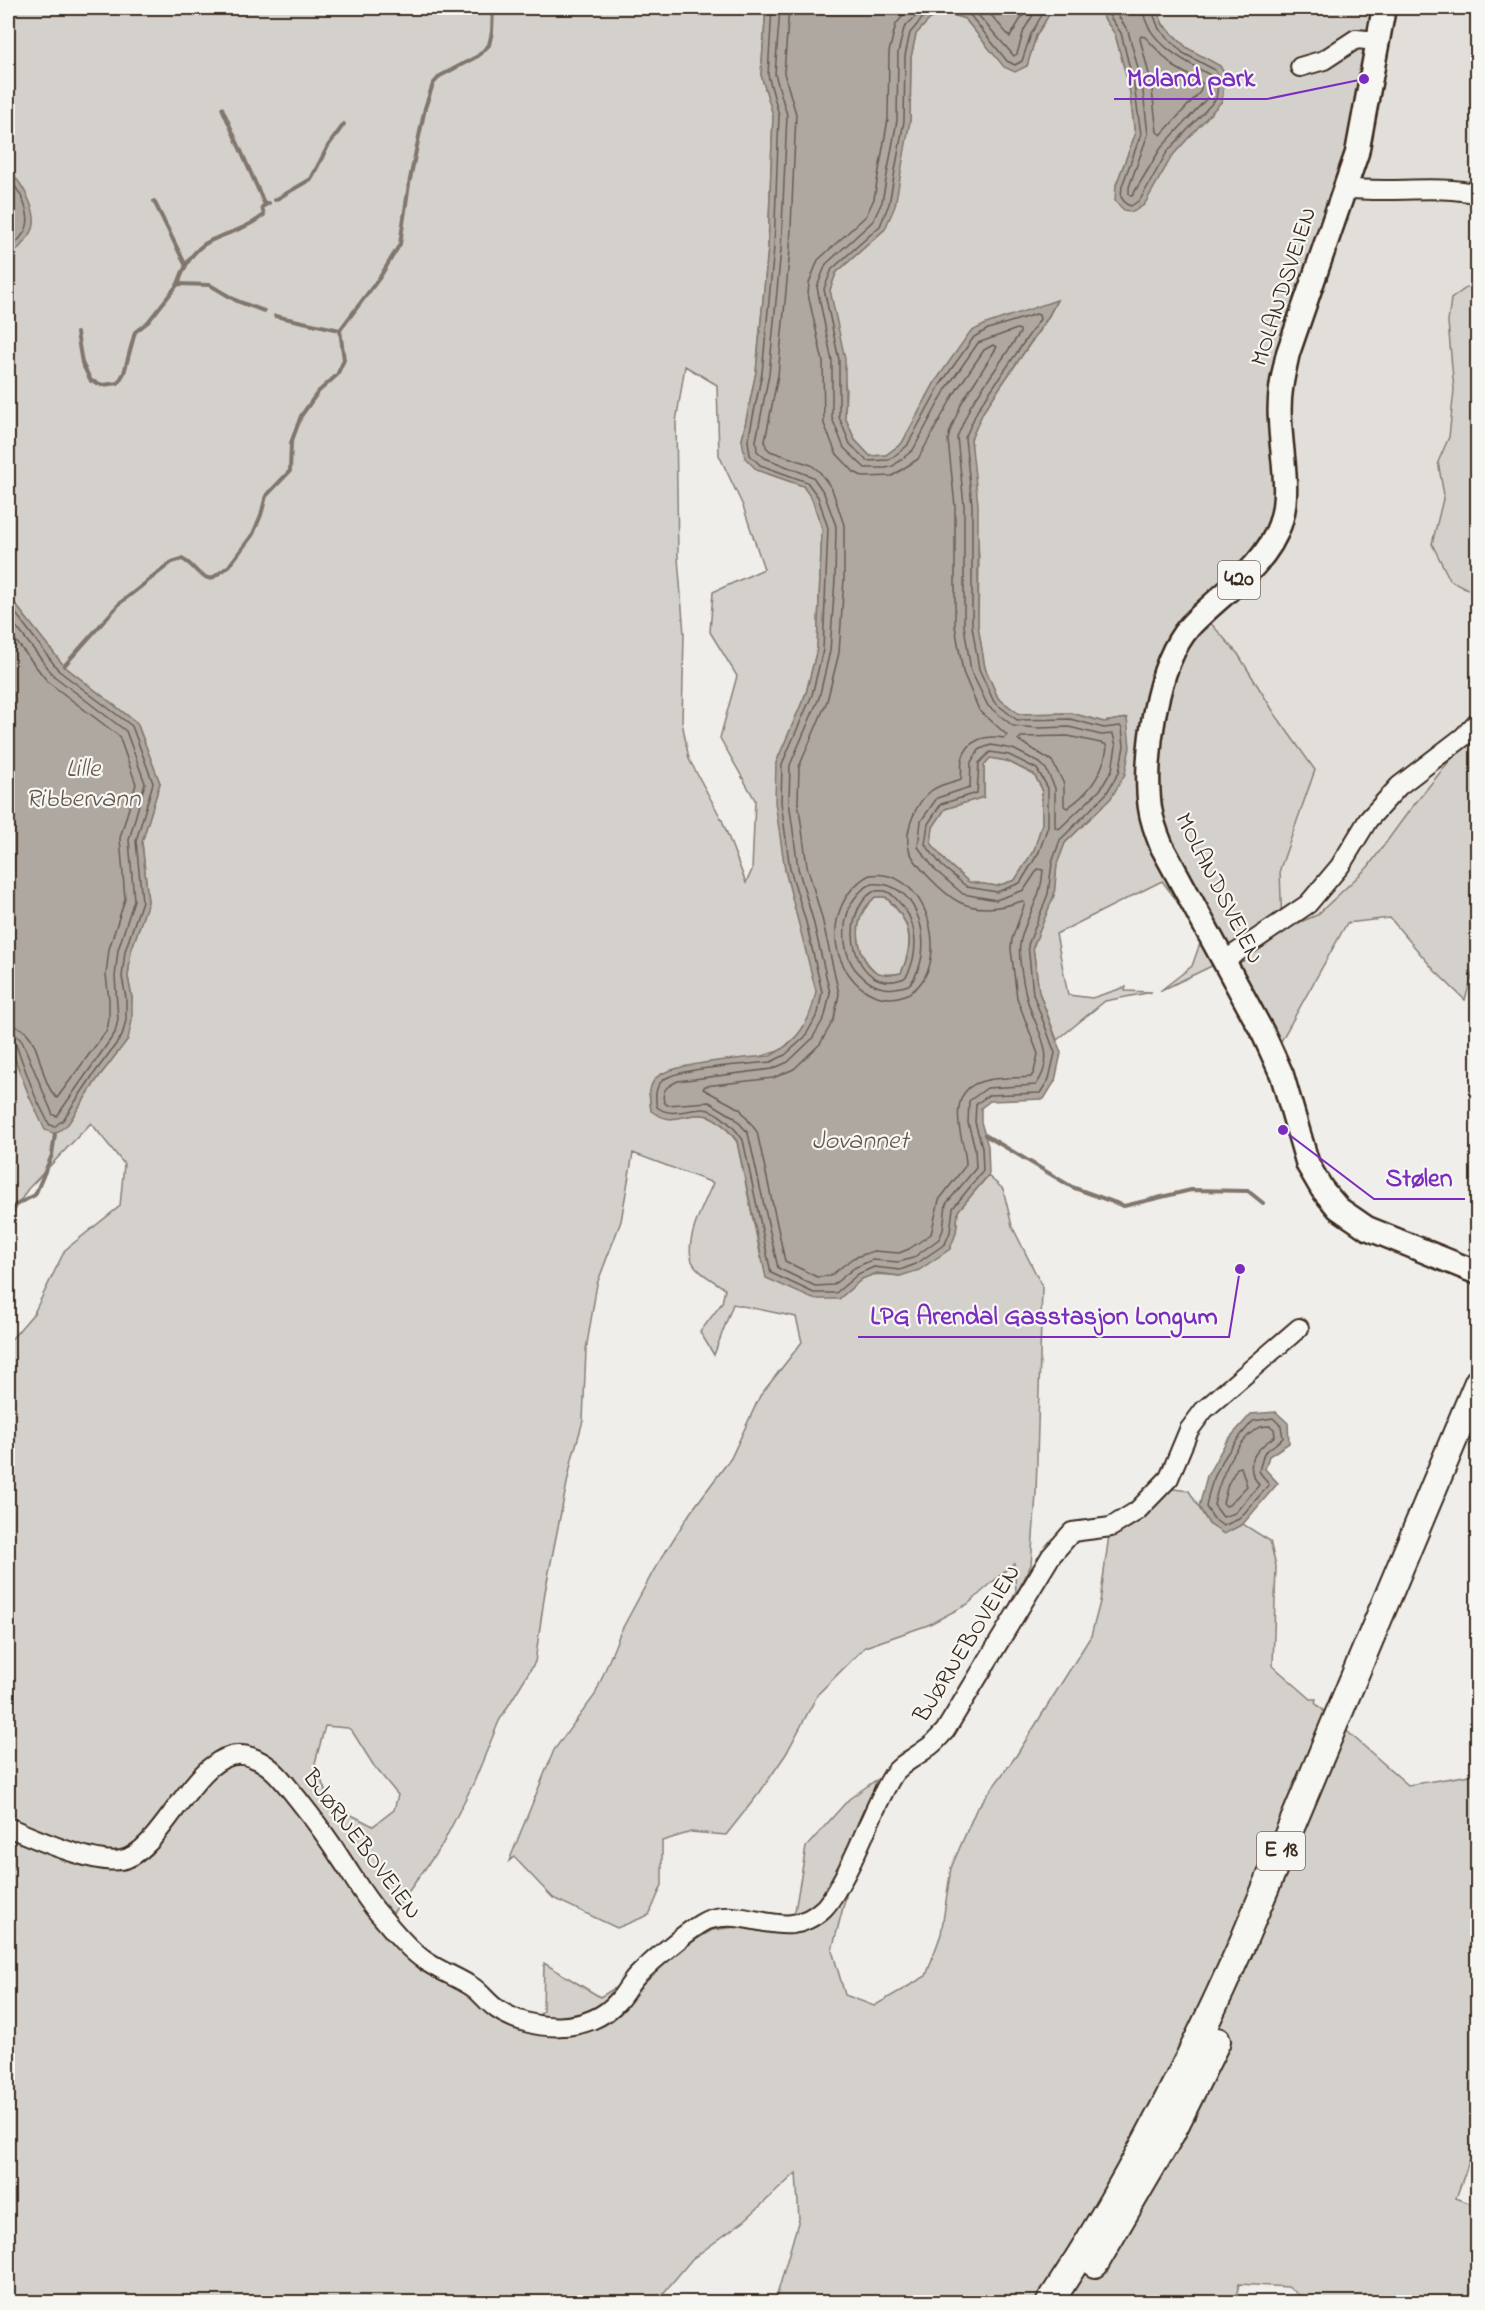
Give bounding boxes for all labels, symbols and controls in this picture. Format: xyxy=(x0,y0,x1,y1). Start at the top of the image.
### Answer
callout: Moland park xyxy=(1114,55,1267,99)
text: Moland park xyxy=(1127,61,1256,99)
street label: MOLANDSVEIEN xyxy=(1243,203,1327,371)
road number: 420 xyxy=(1218,561,1260,599)
water label: Lille Ribbervann xyxy=(25,751,142,819)
street label: MOLANDSVEIEN xyxy=(1165,807,1271,971)
water label: Jovannet xyxy=(812,1123,910,1161)
callout: Stølen xyxy=(1374,1155,1465,1199)
text: Stølen xyxy=(1385,1161,1453,1199)
callout: LPG Arendal Gasstasjon Longum xyxy=(858,1293,1229,1337)
text: LPG Arendal Gasstasjon Longum xyxy=(870,1299,1218,1338)
street label: BJØRNEBOVEIEN xyxy=(905,1558,1031,1731)
street label: BJØRNEBOVEIEN xyxy=(292,1762,429,1928)
road number: E 18 xyxy=(1257,1832,1305,1870)

